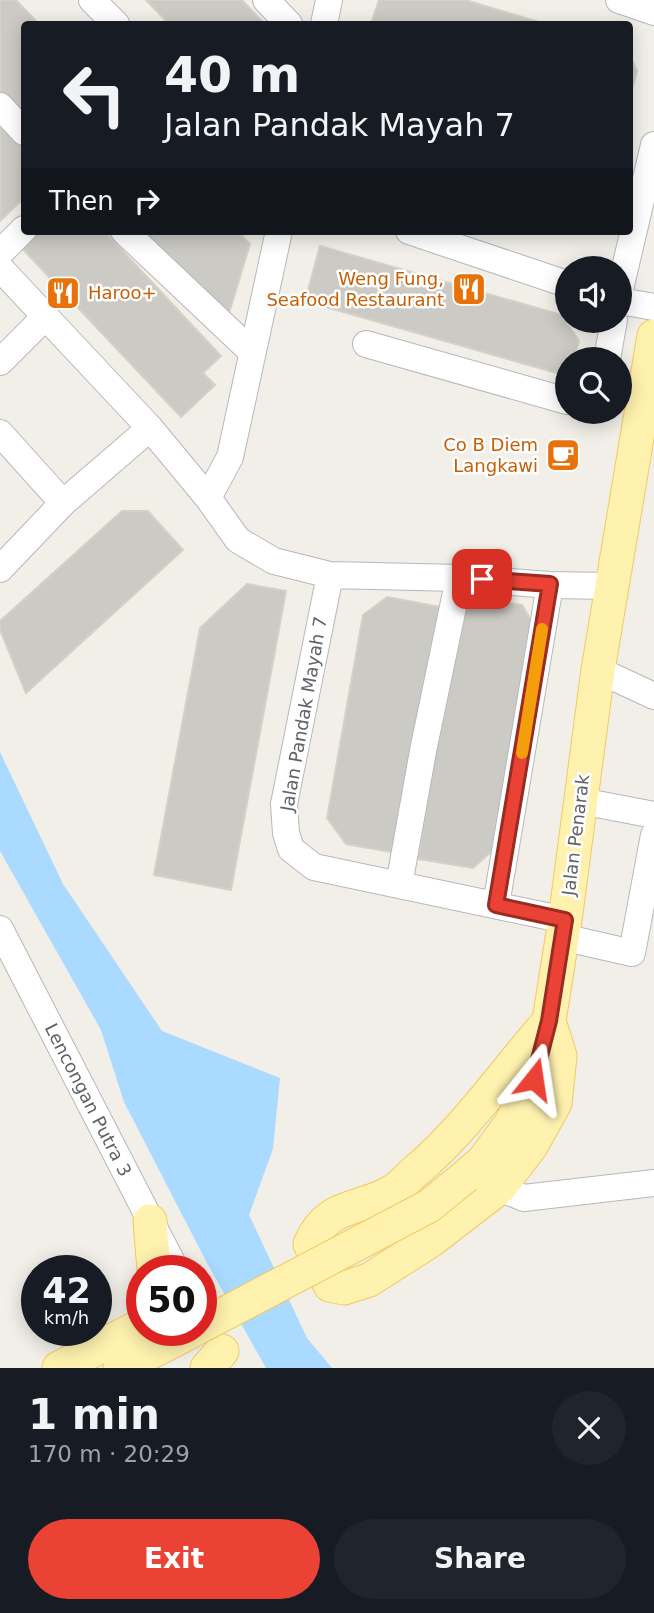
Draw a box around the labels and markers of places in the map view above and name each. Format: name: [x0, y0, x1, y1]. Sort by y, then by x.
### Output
place label: Weng Fung, Seafood Restaurant: [266, 268, 444, 310]
restaurant icon: Weng Fung, Seafood Restaurant: [450, 270, 488, 308]
restaurant icon: Haroo+: [44, 274, 82, 312]
place label: Haroo+: [88, 282, 157, 303]
place label: Co B Diem Langkawi: [443, 434, 538, 476]
cafe icon: Co B Diem Langkawi: [544, 436, 582, 474]
pin: [452, 549, 512, 609]

